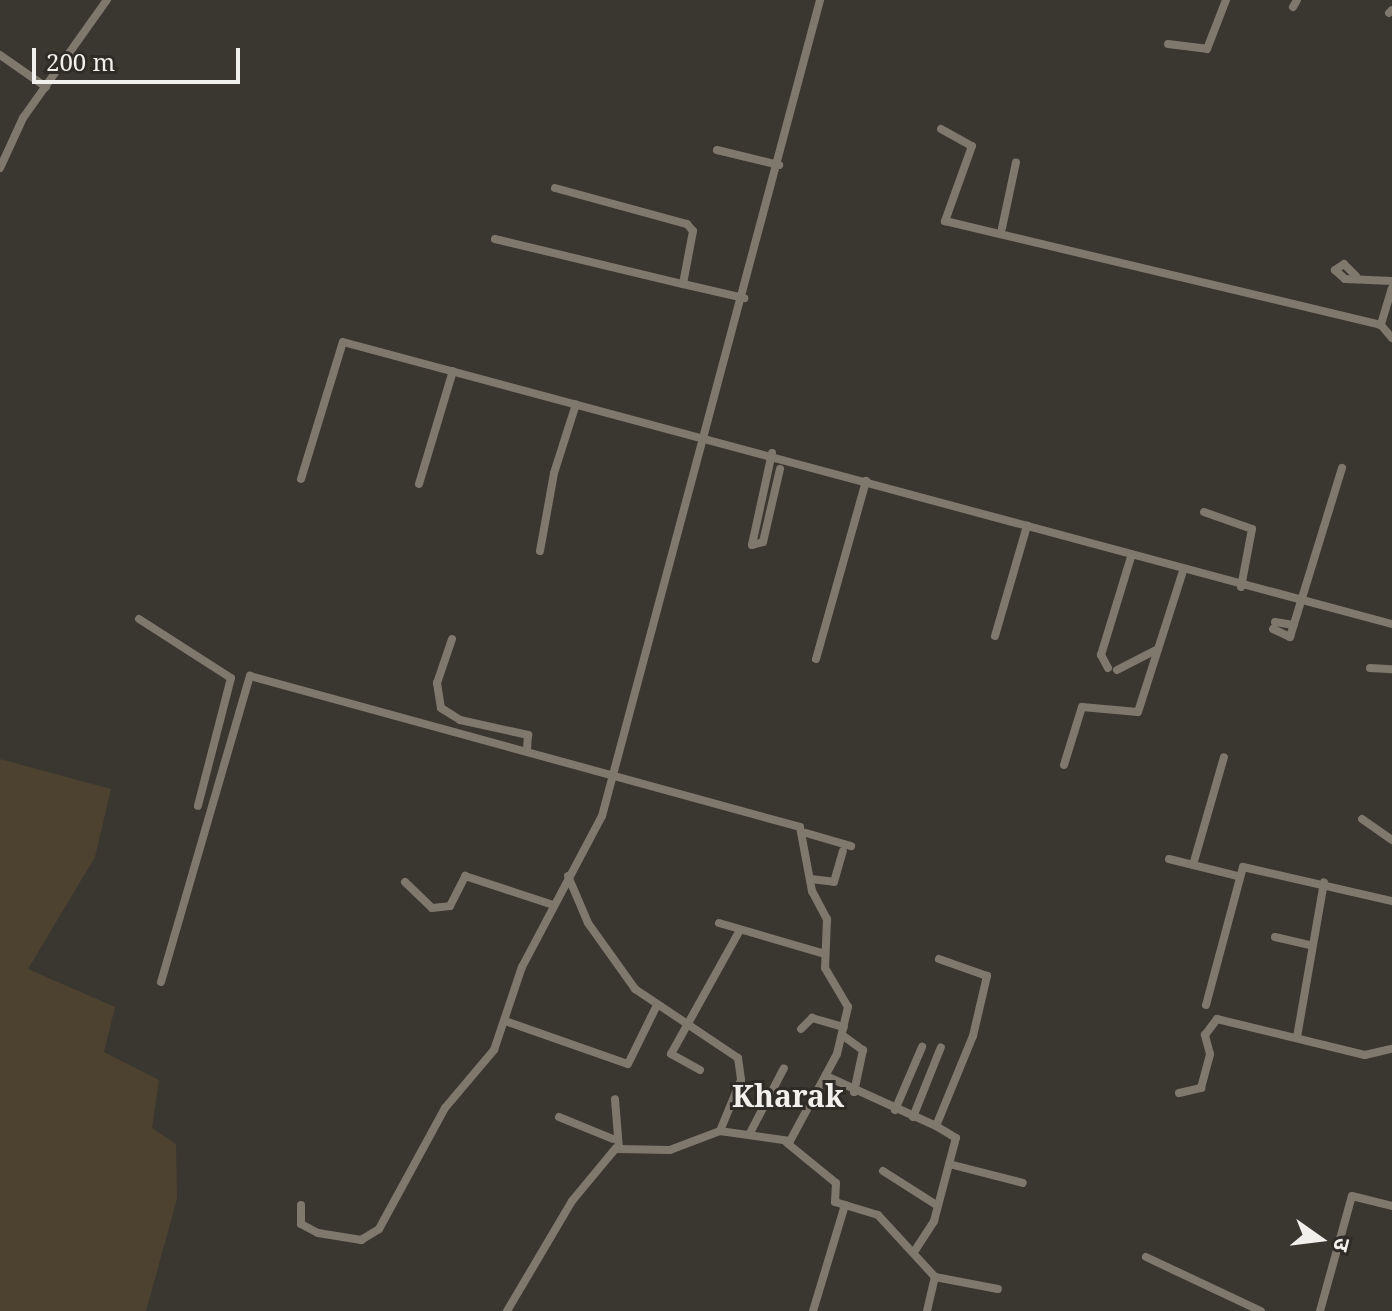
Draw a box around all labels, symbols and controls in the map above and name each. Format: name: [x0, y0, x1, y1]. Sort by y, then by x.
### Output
scale bar: [36, 32, 244, 82]
text: 200 m: [46, 45, 115, 78]
district label: Kharak: [732, 1078, 844, 1114]
north arrow: [1280, 1199, 1360, 1279]
text: उ: [1327, 1235, 1359, 1255]

